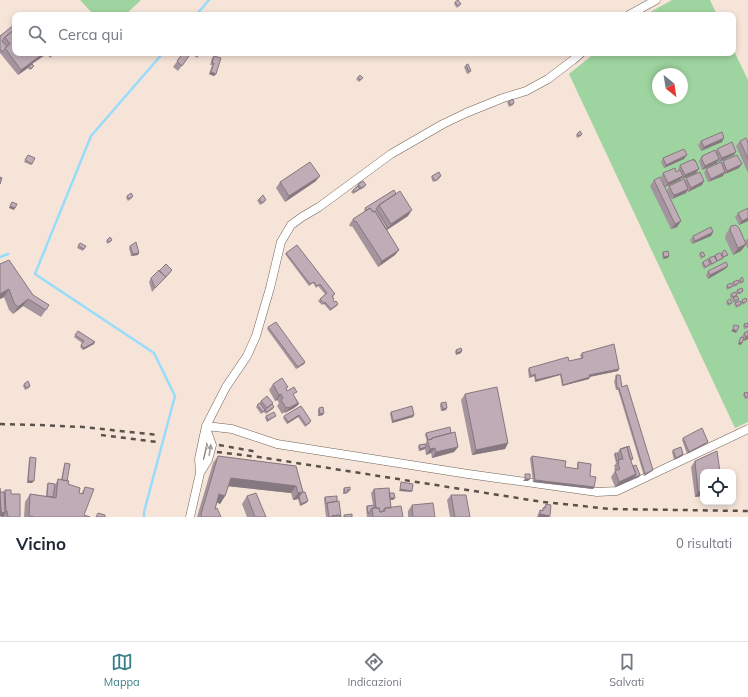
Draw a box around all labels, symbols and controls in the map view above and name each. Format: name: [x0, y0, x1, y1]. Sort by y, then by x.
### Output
search box: [12, 12, 736, 56]
icon: search: [26, 23, 48, 45]
text: Cerca qui: [58, 25, 123, 44]
north arrow: [652, 68, 688, 104]
one-way arrow: [207, 444, 213, 456]
map controls: [700, 469, 736, 505]
button: locate: [700, 469, 736, 505]
text: Vicino: [16, 533, 66, 554]
text: 0 risultati: [676, 535, 732, 551]
tab: Mappa: [104, 651, 140, 689]
tab: Indicazioni: [347, 651, 402, 689]
tab: Salvati: [609, 651, 644, 689]

